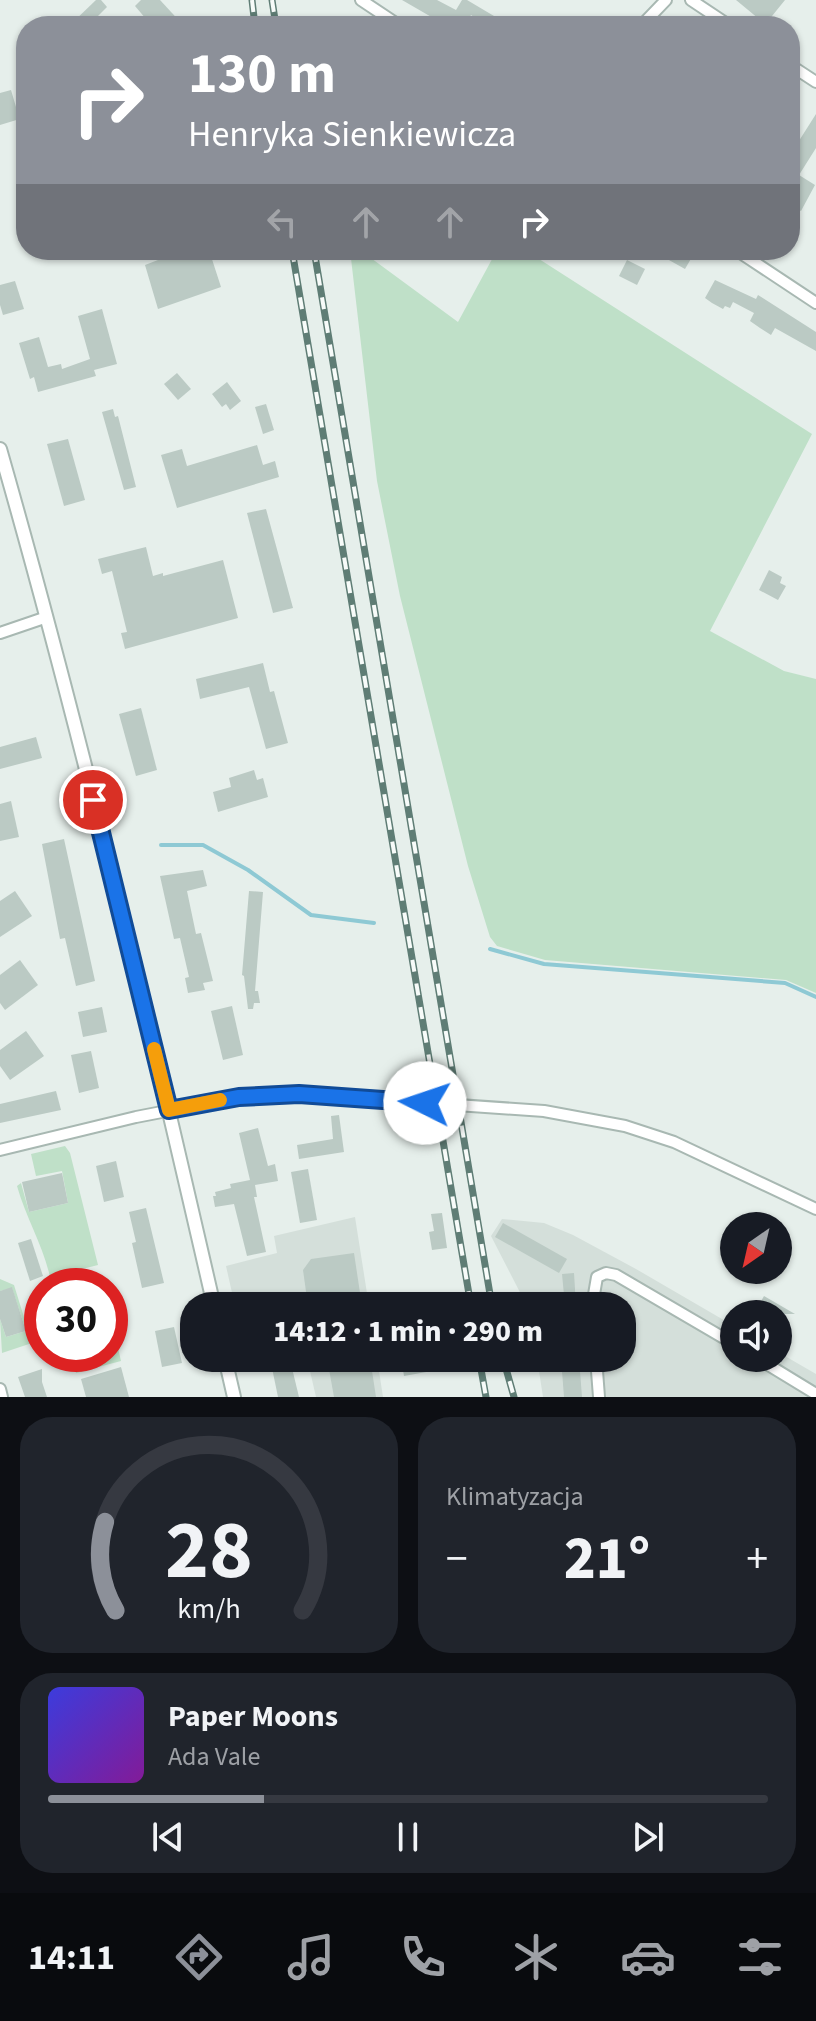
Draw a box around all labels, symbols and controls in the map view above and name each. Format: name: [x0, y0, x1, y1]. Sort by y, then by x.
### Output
text: 130 m: [188, 35, 336, 114]
icon: right: [56, 48, 160, 152]
text: Henryka Sienkiewicza: [188, 109, 516, 160]
icon: left: [260, 200, 304, 244]
icon: ahead: [344, 200, 388, 244]
icon: ahead: [428, 200, 472, 244]
icon: right: [512, 200, 556, 244]
pin: [59, 766, 127, 834]
icon: arrive: [71, 778, 115, 822]
position arrow: [383, 1061, 467, 1145]
north arrow: [720, 1212, 792, 1284]
map controls: [720, 1212, 792, 1372]
speed limit sign: 30: [24, 1268, 128, 1372]
button: sound: [720, 1300, 792, 1372]
text: 14:12 · 1 min · 290 m: [273, 1310, 543, 1353]
text: Klimatyzacja: [446, 1478, 584, 1515]
text: 28: [165, 1492, 253, 1610]
text: 21°: [564, 1517, 650, 1602]
text: −: [446, 1528, 468, 1591]
text: +: [746, 1528, 768, 1591]
text: km/h: [177, 1589, 241, 1629]
text: Paper Moons: [168, 1695, 338, 1738]
text: Ada Vale: [168, 1738, 260, 1775]
icon: previous: [146, 1815, 190, 1859]
icon: pause: [386, 1815, 430, 1859]
icon: next: [626, 1815, 670, 1859]
icon: directions: [171, 1929, 227, 1985]
icon: music: [283, 1929, 339, 1985]
icon: phone: [395, 1929, 451, 1985]
icon: climate: [508, 1929, 564, 1985]
icon: car: [620, 1929, 676, 1985]
icon: filters: [732, 1929, 788, 1985]
text: 14:11: [28, 1932, 115, 1983]

